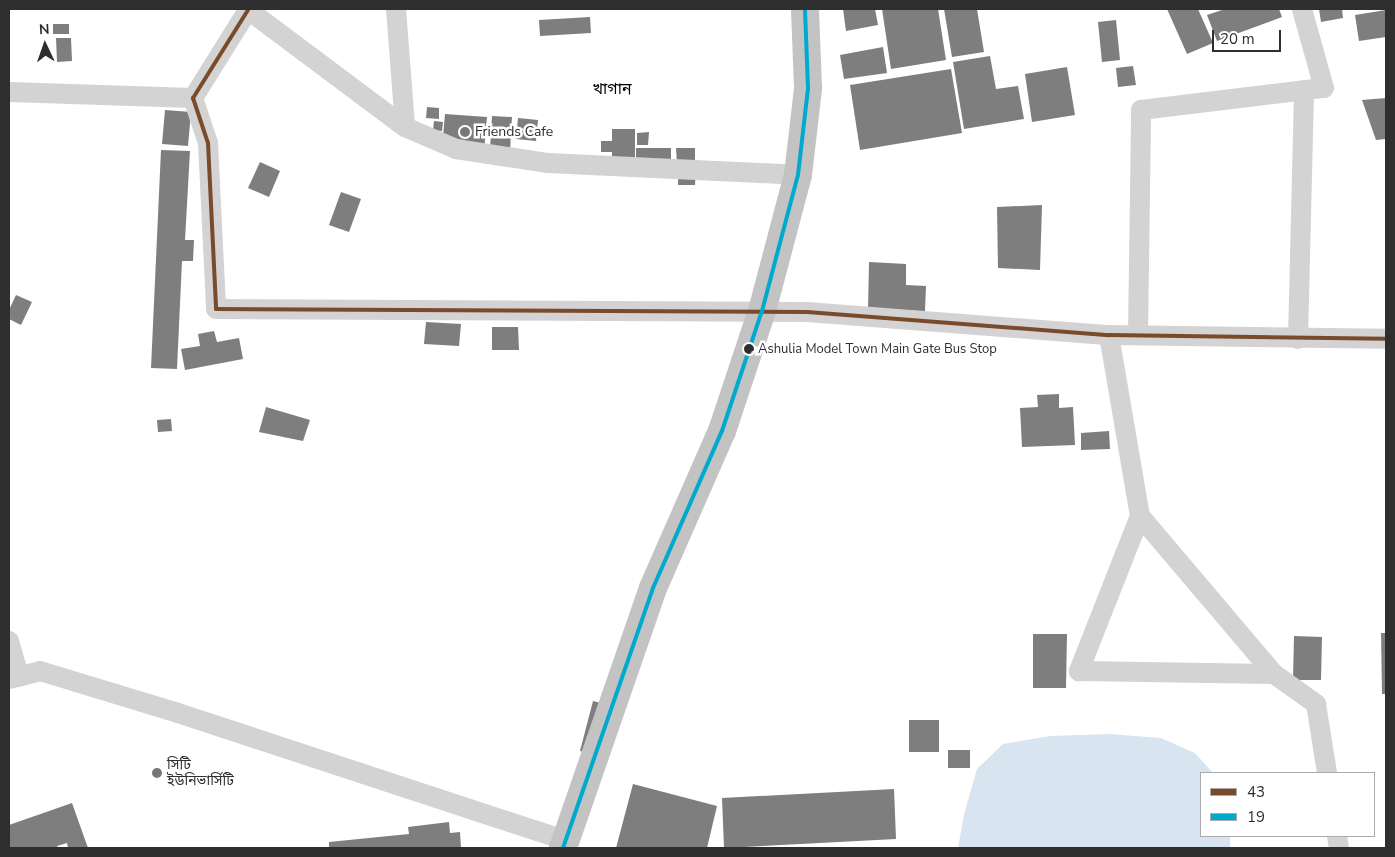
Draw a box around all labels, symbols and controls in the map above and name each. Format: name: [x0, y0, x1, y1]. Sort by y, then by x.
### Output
north arrow: [20, 20, 70, 70]
text: N: [38, 20, 50, 39]
scale bar: [1215, 20, 1284, 52]
text: 20 m: [1220, 29, 1255, 49]
district label: খাগান: [592, 79, 632, 99]
place label: Friends Cafe: [475, 124, 553, 140]
marker: Friends Cafe: [459, 126, 471, 138]
place label: Ashulia Model Town Main Gate Bus Stop: [758, 341, 997, 357]
marker: Ashulia Model Town Main Gate Bus Stop: [744, 344, 754, 354]
place label: সিটি ইউনিভার্সিটি: [167, 757, 234, 790]
marker: সিটি ইউনিভার্সিটি: [151, 767, 163, 779]
legend: [1200, 772, 1375, 837]
text: 43: [1247, 782, 1265, 802]
text: 19: [1247, 807, 1265, 827]

